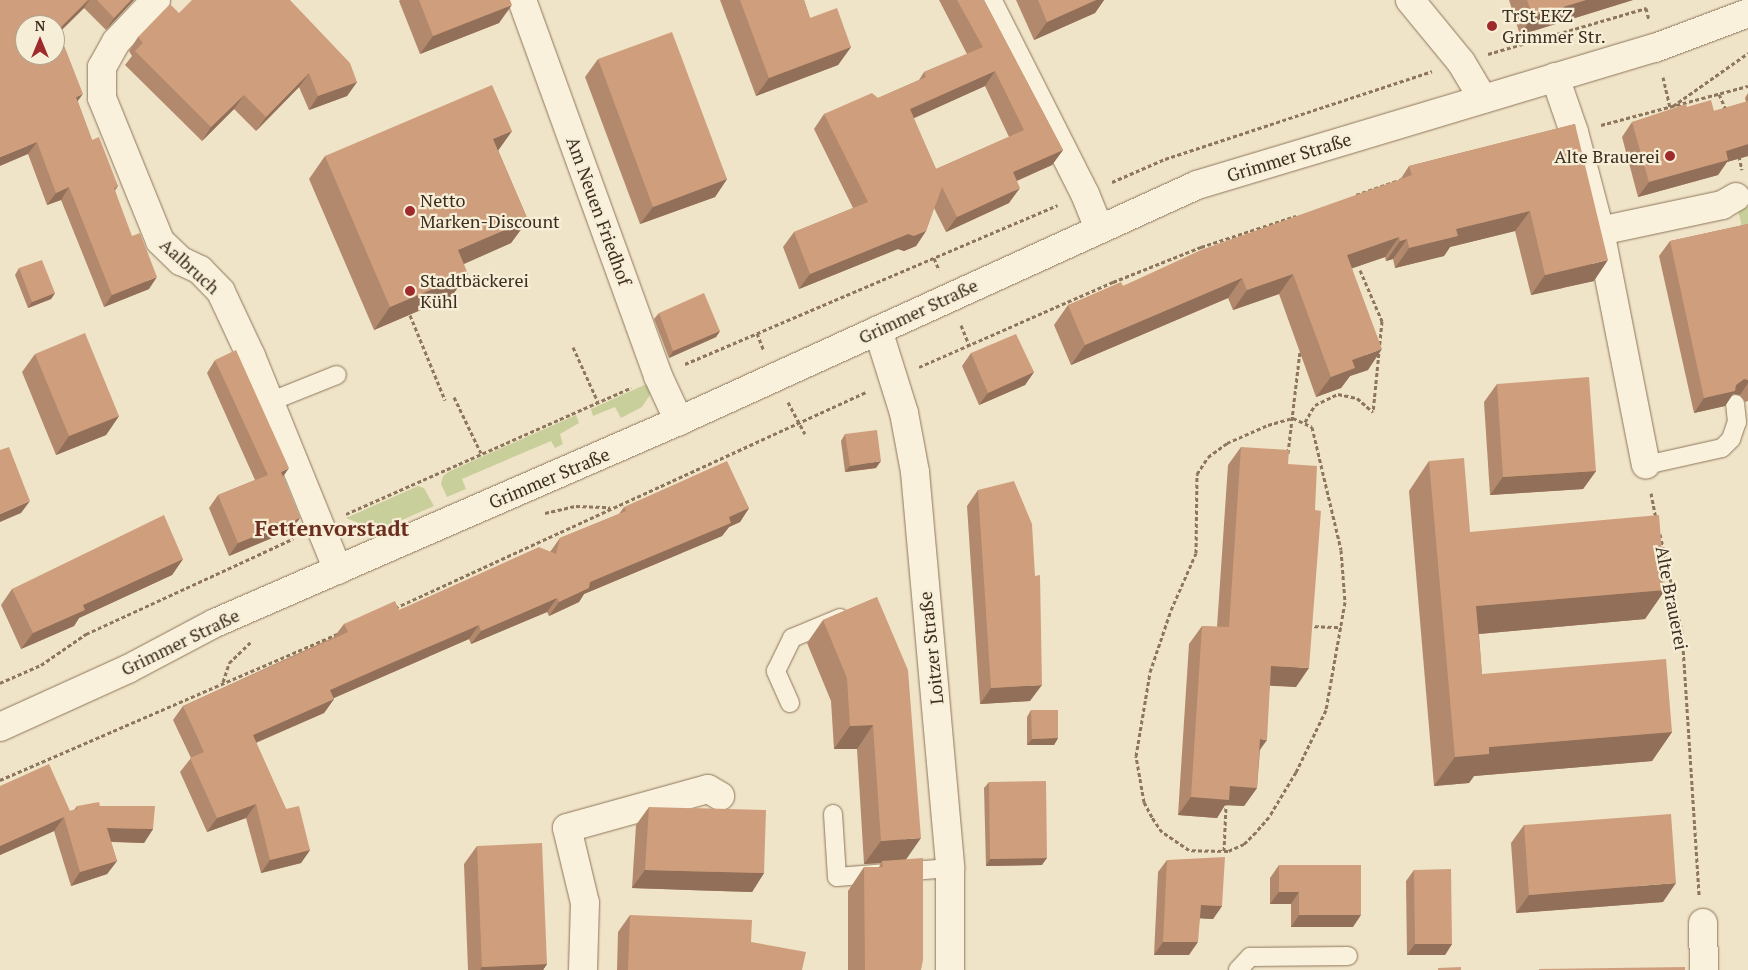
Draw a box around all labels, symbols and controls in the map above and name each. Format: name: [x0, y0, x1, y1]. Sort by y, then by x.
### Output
place label: TrSt EKZ Grimmer Str.: [1502, 5, 1606, 48]
north arrow: [15, 15, 65, 65]
text: N: [35, 16, 45, 35]
marker: TrSt EKZ Grimmer Str.: [1486, 20, 1498, 32]
street label: Grimmer Straße: [1224, 128, 1354, 186]
street label: Am Neuen Friedhof: [562, 134, 636, 288]
place label: Alte Brauerei: [1554, 145, 1660, 167]
marker: Alte Brauerei: [1664, 150, 1676, 162]
place label: Netto Marken-Discount: [420, 190, 560, 232]
marker: Netto Marken-Discount: [404, 205, 416, 217]
street label: Aalbruch: [156, 234, 224, 298]
place label: Stadtbäckerei Kühl: [420, 270, 529, 312]
street label: Grimmer Straße: [855, 274, 981, 348]
marker: Stadtbäckerei Kühl: [404, 285, 416, 297]
street label: Grimmer Straße: [485, 443, 613, 513]
district label: Fettenvorstadt: [255, 515, 409, 541]
street label: Alte Brauerei: [1651, 544, 1693, 652]
street label: Loitzer Straße: [914, 590, 948, 706]
street label: Grimmer Straße: [117, 604, 243, 680]

